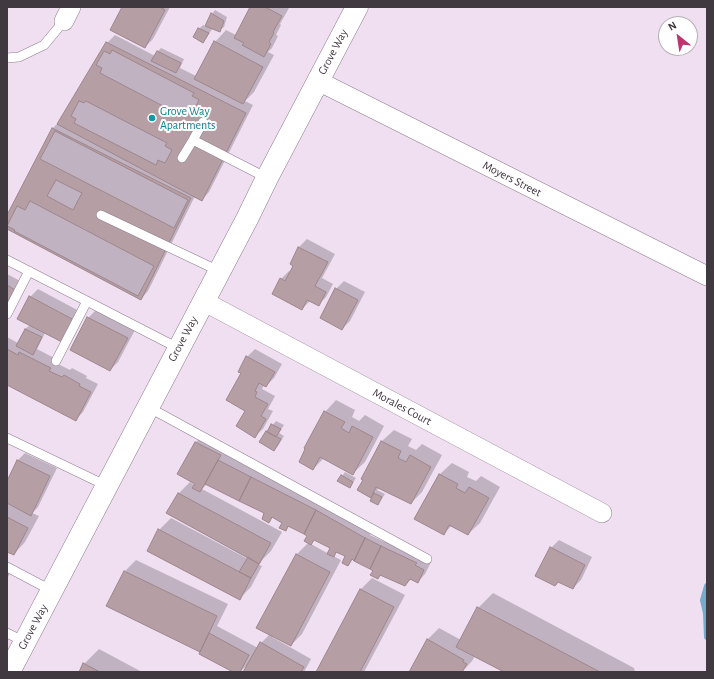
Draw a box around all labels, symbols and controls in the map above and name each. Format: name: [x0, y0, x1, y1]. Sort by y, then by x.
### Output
north arrow: [658, 16, 698, 56]
text: N: [666, 19, 678, 33]
street label: Grove Way: [315, 27, 351, 77]
place label: Grove Way Apartments: [160, 104, 216, 132]
marker: Grove Way Apartments: [147, 113, 157, 123]
street label: Moyers Street: [480, 158, 544, 200]
street label: Grove Way: [165, 314, 201, 364]
street label: Morales Court: [370, 385, 434, 429]
street label: Grove Way: [15, 602, 51, 652]

